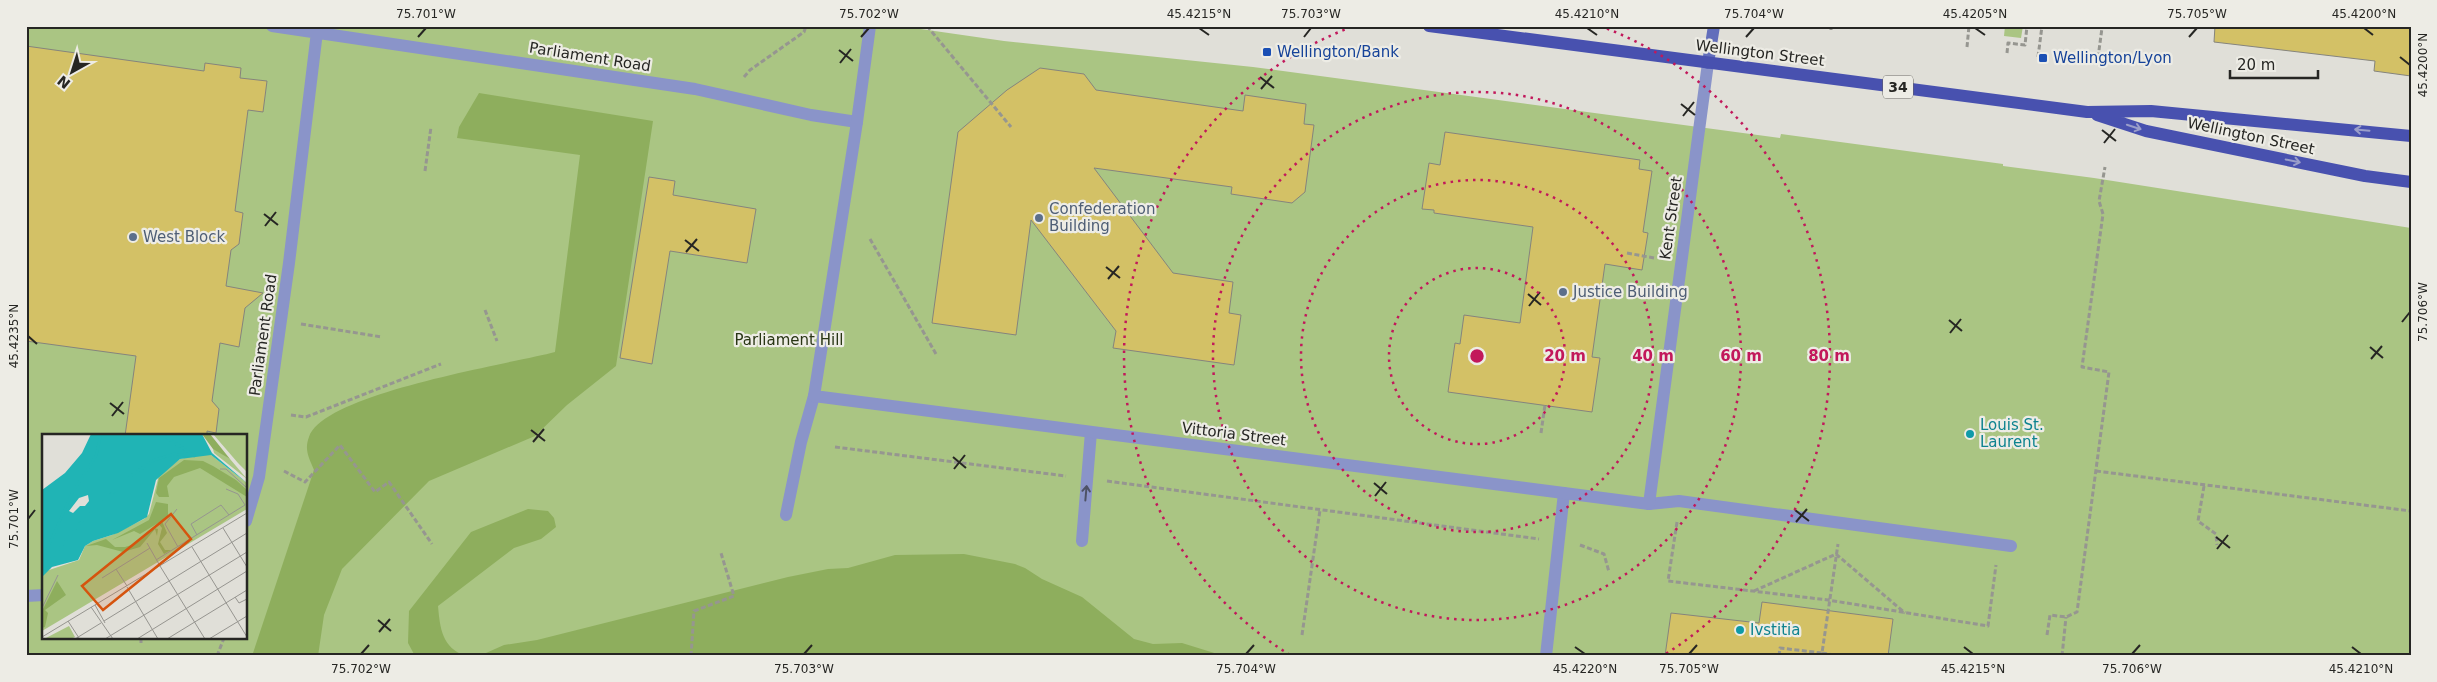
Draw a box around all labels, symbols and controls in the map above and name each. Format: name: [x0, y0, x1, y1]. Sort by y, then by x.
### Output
text: 75.701°W: [396, 7, 456, 21]
text: 75.702°W: [839, 7, 899, 21]
text: 45.4215°N: [1167, 7, 1231, 21]
text: 75.703°W: [1281, 7, 1341, 21]
text: 45.4210°N: [1555, 7, 1619, 21]
text: 75.704°W: [1724, 7, 1784, 21]
text: 45.4205°N: [1943, 7, 2007, 21]
text: 75.705°W: [2167, 7, 2227, 21]
text: 45.4200°N: [2332, 7, 2396, 21]
text: 45.4200°N: [2416, 33, 2430, 97]
street label: Wellington Street: [1695, 36, 1826, 70]
street label: Parliament Road: [528, 38, 652, 76]
place label: Wellington/Bank: [1277, 43, 1399, 61]
marker: Wellington/Bank: [1261, 46, 1273, 58]
north arrow: [48, 48, 98, 98]
scale bar: [2230, 48, 2317, 80]
place label: Wellington/Lyon: [2053, 49, 2172, 67]
marker: Wellington/Lyon: [2037, 52, 2049, 64]
text: 20 m: [2237, 56, 2275, 74]
text: N: [54, 72, 73, 92]
road number: 34: [1883, 75, 1913, 98]
street label: Wellington Street: [2186, 114, 2316, 158]
one-way arrow: [2126, 122, 2142, 132]
one-way arrow: [2355, 125, 2371, 135]
one-way arrow: [2284, 157, 2300, 166]
street label: Kent Street: [1656, 175, 1686, 261]
place label: Confederation Building: [1049, 200, 1156, 235]
marker: Confederation Building: [1033, 212, 1045, 224]
place label: West Block: [143, 228, 226, 246]
marker: West Block: [127, 231, 139, 243]
street label: Parliament Road: [246, 273, 280, 397]
text: 75.706°W: [2416, 282, 2430, 342]
place label: Justice Building: [1572, 283, 1688, 301]
marker: Justice Building: [1557, 286, 1569, 298]
text: 45.4235°N: [7, 304, 21, 368]
park label: Parliament Hill: [734, 331, 844, 349]
centre of rings: [1468, 347, 1486, 365]
text: 20 m: [1544, 347, 1586, 365]
text: 40 m: [1632, 347, 1674, 365]
text: 60 m: [1720, 347, 1762, 365]
text: 80 m: [1808, 347, 1850, 365]
place label: Louis St. Laurent: [1980, 416, 2044, 451]
street label: Vittoria Street: [1181, 419, 1287, 449]
marker: Louis St. Laurent: [1964, 428, 1976, 440]
inset map: [42, 434, 248, 640]
one-way arrow: [1081, 485, 1091, 501]
text: 75.701°W: [7, 489, 21, 549]
place label: Ivstitia: [1750, 621, 1800, 639]
marker: Ivstitia: [1734, 624, 1746, 636]
text: 75.702°W: [331, 662, 391, 676]
text: 75.703°W: [774, 662, 834, 676]
text: 75.704°W: [1216, 662, 1276, 676]
text: 45.4220°N: [1553, 662, 1617, 676]
text: 75.705°W: [1659, 662, 1719, 676]
text: 45.4215°N: [1941, 662, 2005, 676]
text: 75.706°W: [2102, 662, 2162, 676]
text: 45.4210°N: [2329, 662, 2393, 676]

